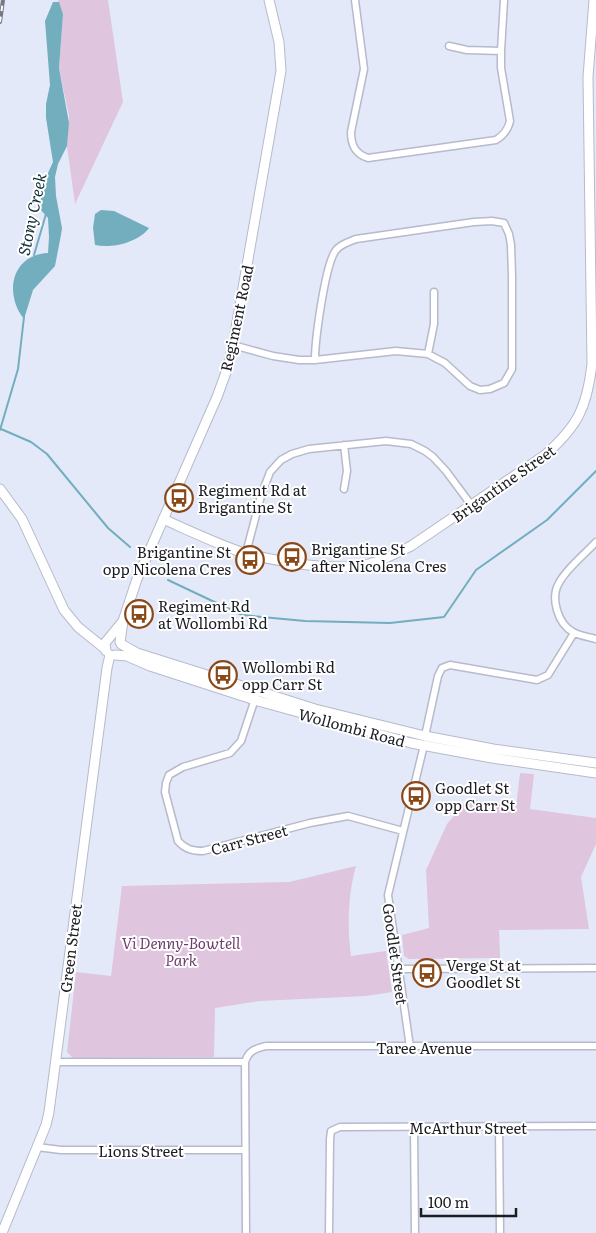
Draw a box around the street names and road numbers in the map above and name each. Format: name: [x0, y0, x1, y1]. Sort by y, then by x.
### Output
street label: Regiment Road: [213, 262, 259, 374]
street label: Brigantine Street: [446, 439, 560, 527]
street label: Wollombi Road: [296, 702, 408, 752]
street label: Carr Street: [208, 818, 290, 860]
street label: Green Street: [53, 902, 87, 994]
street label: Goodlet Street: [377, 902, 415, 1006]
street label: Taree Avenue: [376, 1036, 472, 1059]
street label: McArthur Street: [409, 1116, 527, 1139]
street label: Lions Street: [98, 1139, 184, 1162]

